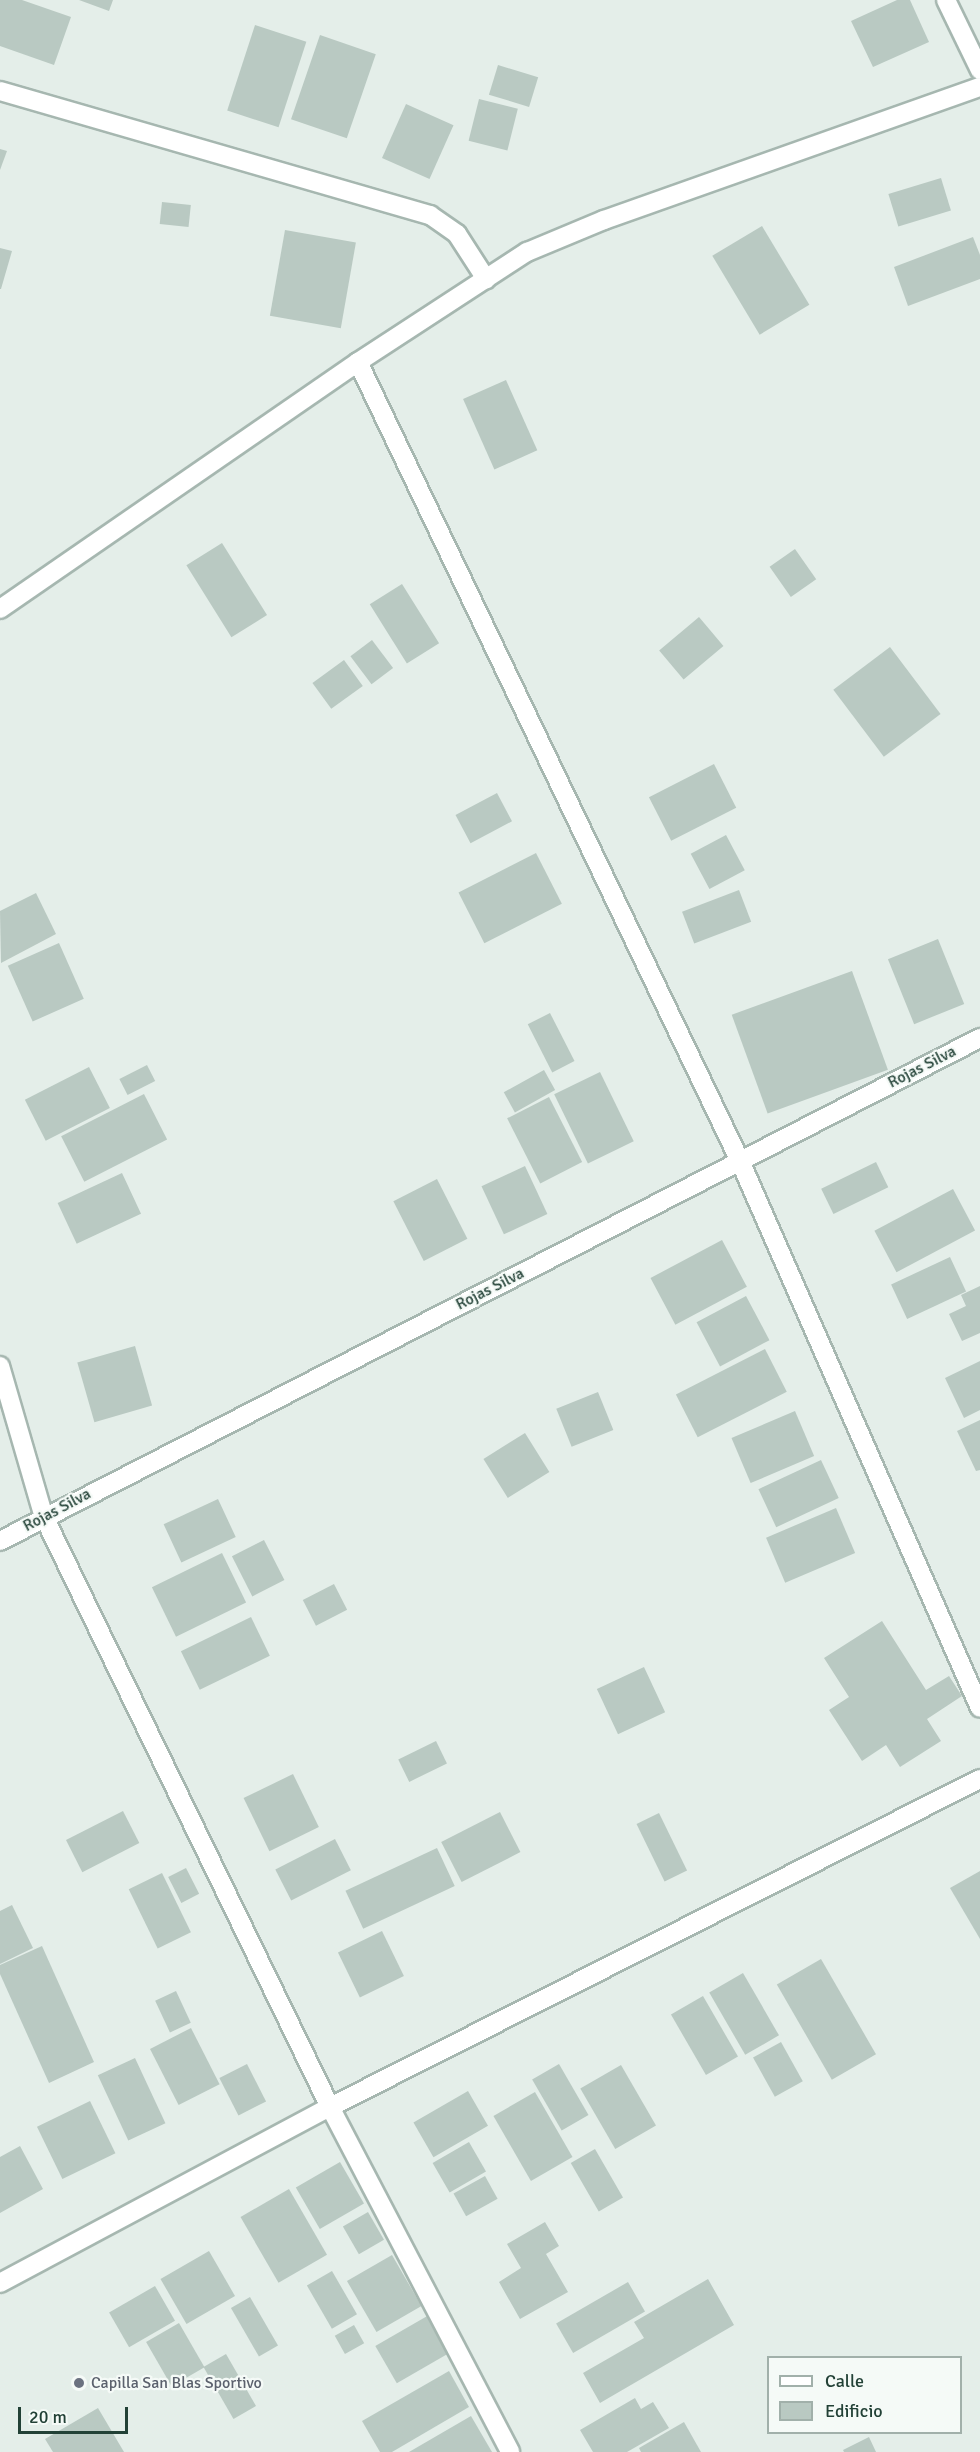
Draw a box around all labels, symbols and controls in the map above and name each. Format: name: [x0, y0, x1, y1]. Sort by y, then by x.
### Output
street label: Rojas Silva: [885, 1042, 959, 1092]
street label: Rojas Silva: [453, 1264, 527, 1314]
street label: Rojas Silva: [20, 1484, 94, 1536]
legend: [767, 2356, 962, 2434]
text: Calle: [825, 2370, 864, 2392]
place label: Capilla San Blas Sportivo: [91, 2373, 262, 2393]
marker: Capilla San Blas Sportivo: [72, 2376, 86, 2390]
scale bar: [21, 2395, 130, 2433]
text: Edificio: [825, 2400, 883, 2422]
text: 20 m: [29, 2406, 67, 2428]

